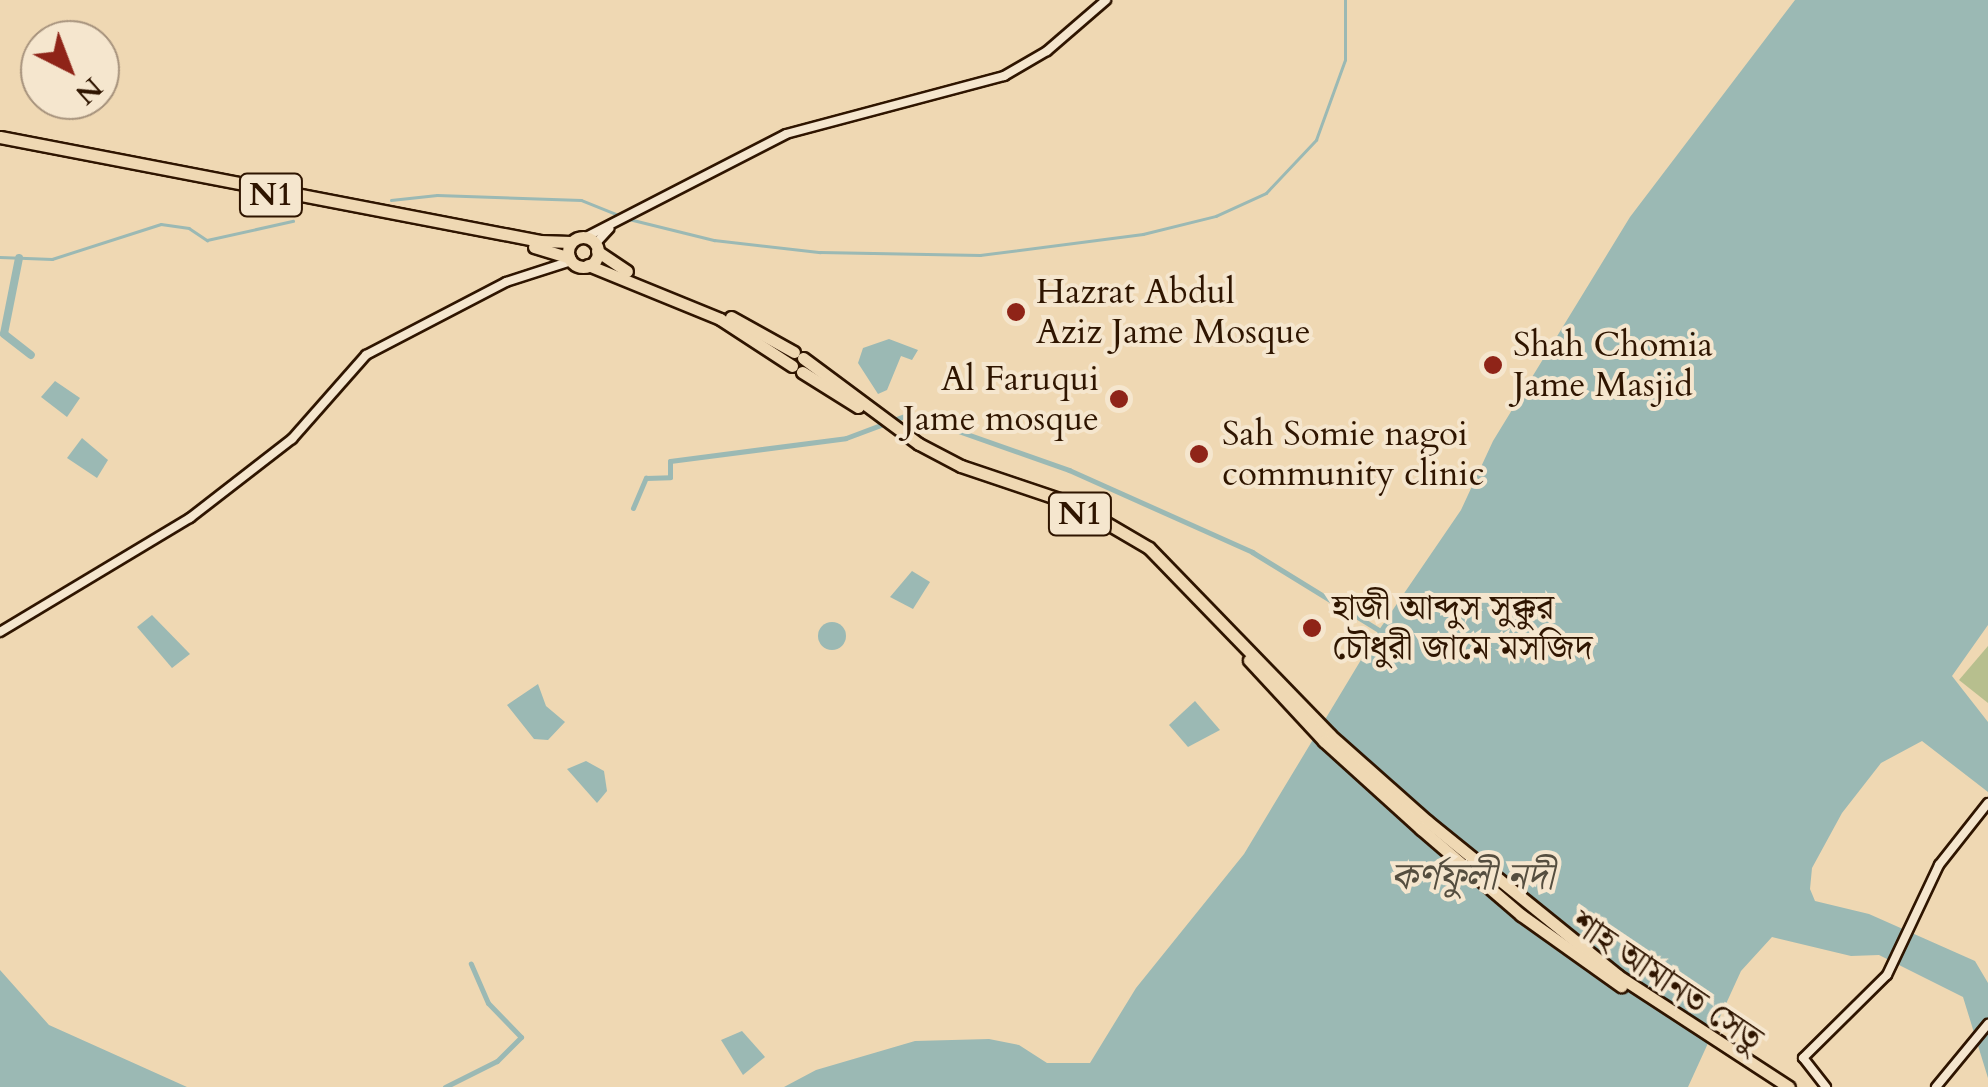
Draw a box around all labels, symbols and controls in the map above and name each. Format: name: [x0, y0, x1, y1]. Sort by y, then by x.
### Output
north arrow: [20, 20, 120, 120]
text: N: [67, 69, 110, 113]
road number: N1: [238, 168, 304, 222]
place label: Hazrat Abdul Aziz Jame Mosque: [1036, 271, 1311, 353]
marker: Hazrat Abdul Aziz Jame Mosque: [1005, 301, 1027, 323]
place label: Shah Chomia Jame Masjid: [1513, 324, 1713, 406]
marker: Shah Chomia Jame Masjid: [1482, 354, 1504, 376]
place label: Al Faruqui Jame mosque: [903, 358, 1099, 440]
marker: Al Faruqui Jame mosque: [1108, 388, 1130, 410]
place label: Sah Somie nagoi community clinic: [1222, 413, 1484, 495]
marker: Sah Somie nagoi community clinic: [1186, 441, 1212, 467]
road number: N1: [1048, 487, 1112, 541]
place label: হাজী আব্দুস সুক্কুর চৌধুরী জামে মসজিদ: [1332, 587, 1593, 669]
marker: হাজী আব্দুস সুক্কুর চৌধুরী জামে মসজিদ: [1301, 617, 1323, 639]
water label: কর্ণফুলী নদী: [1390, 855, 1554, 901]
street label: শাহ আমানত সেতু: [1564, 902, 1770, 1060]

